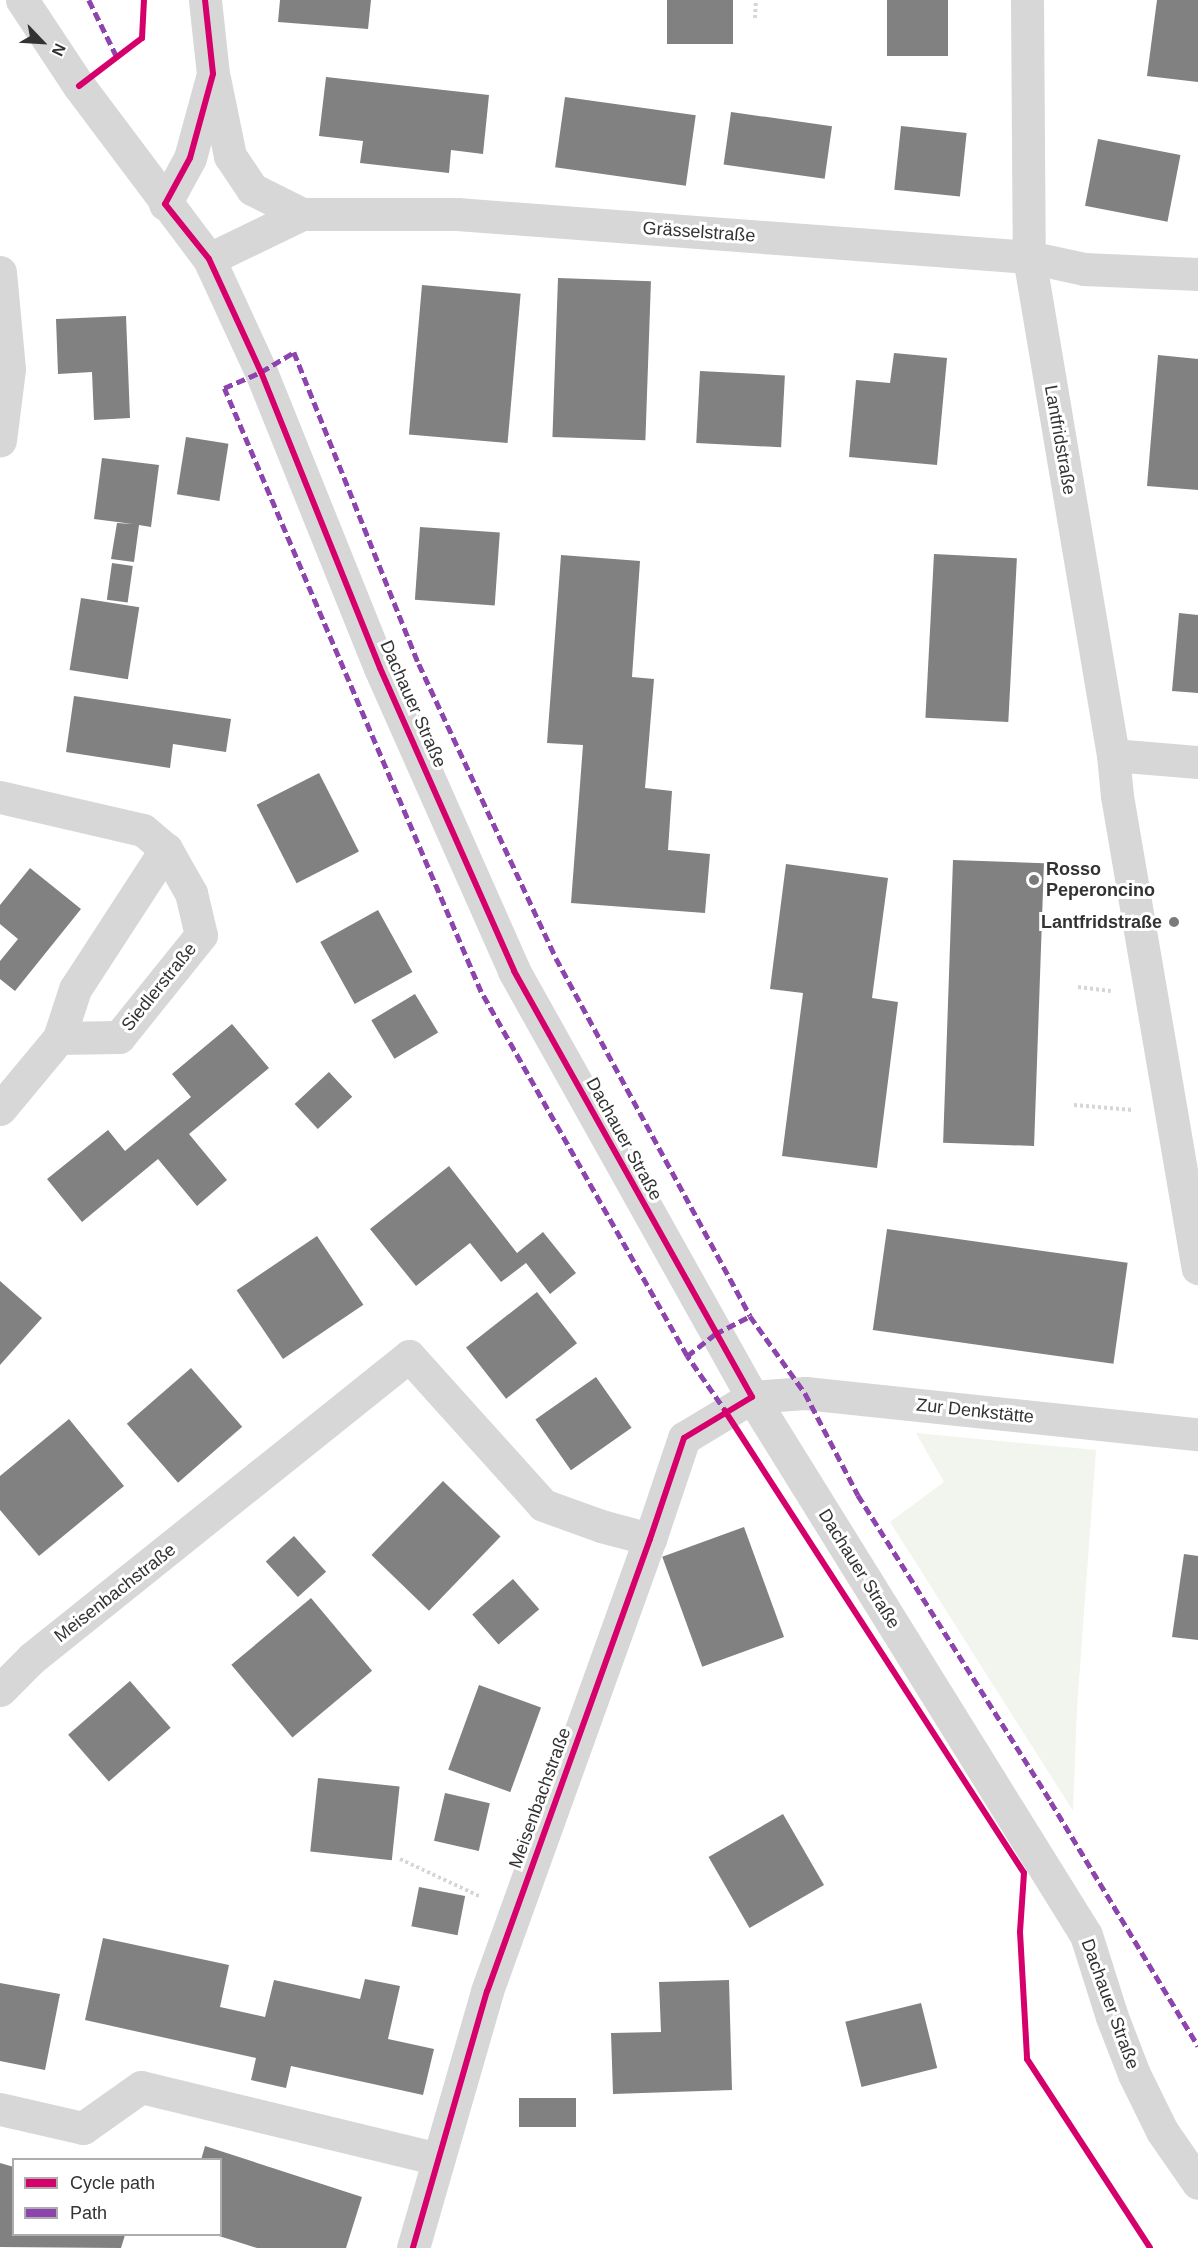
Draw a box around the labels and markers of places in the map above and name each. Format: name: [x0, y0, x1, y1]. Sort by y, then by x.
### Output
place label: Rosso Peperoncino: [1046, 859, 1155, 902]
marker: Rosso Peperoncino: [1027, 873, 1041, 887]
place label: Lantfridstraße: [1041, 911, 1162, 933]
marker: Lantfridstraße: [1167, 915, 1181, 929]

